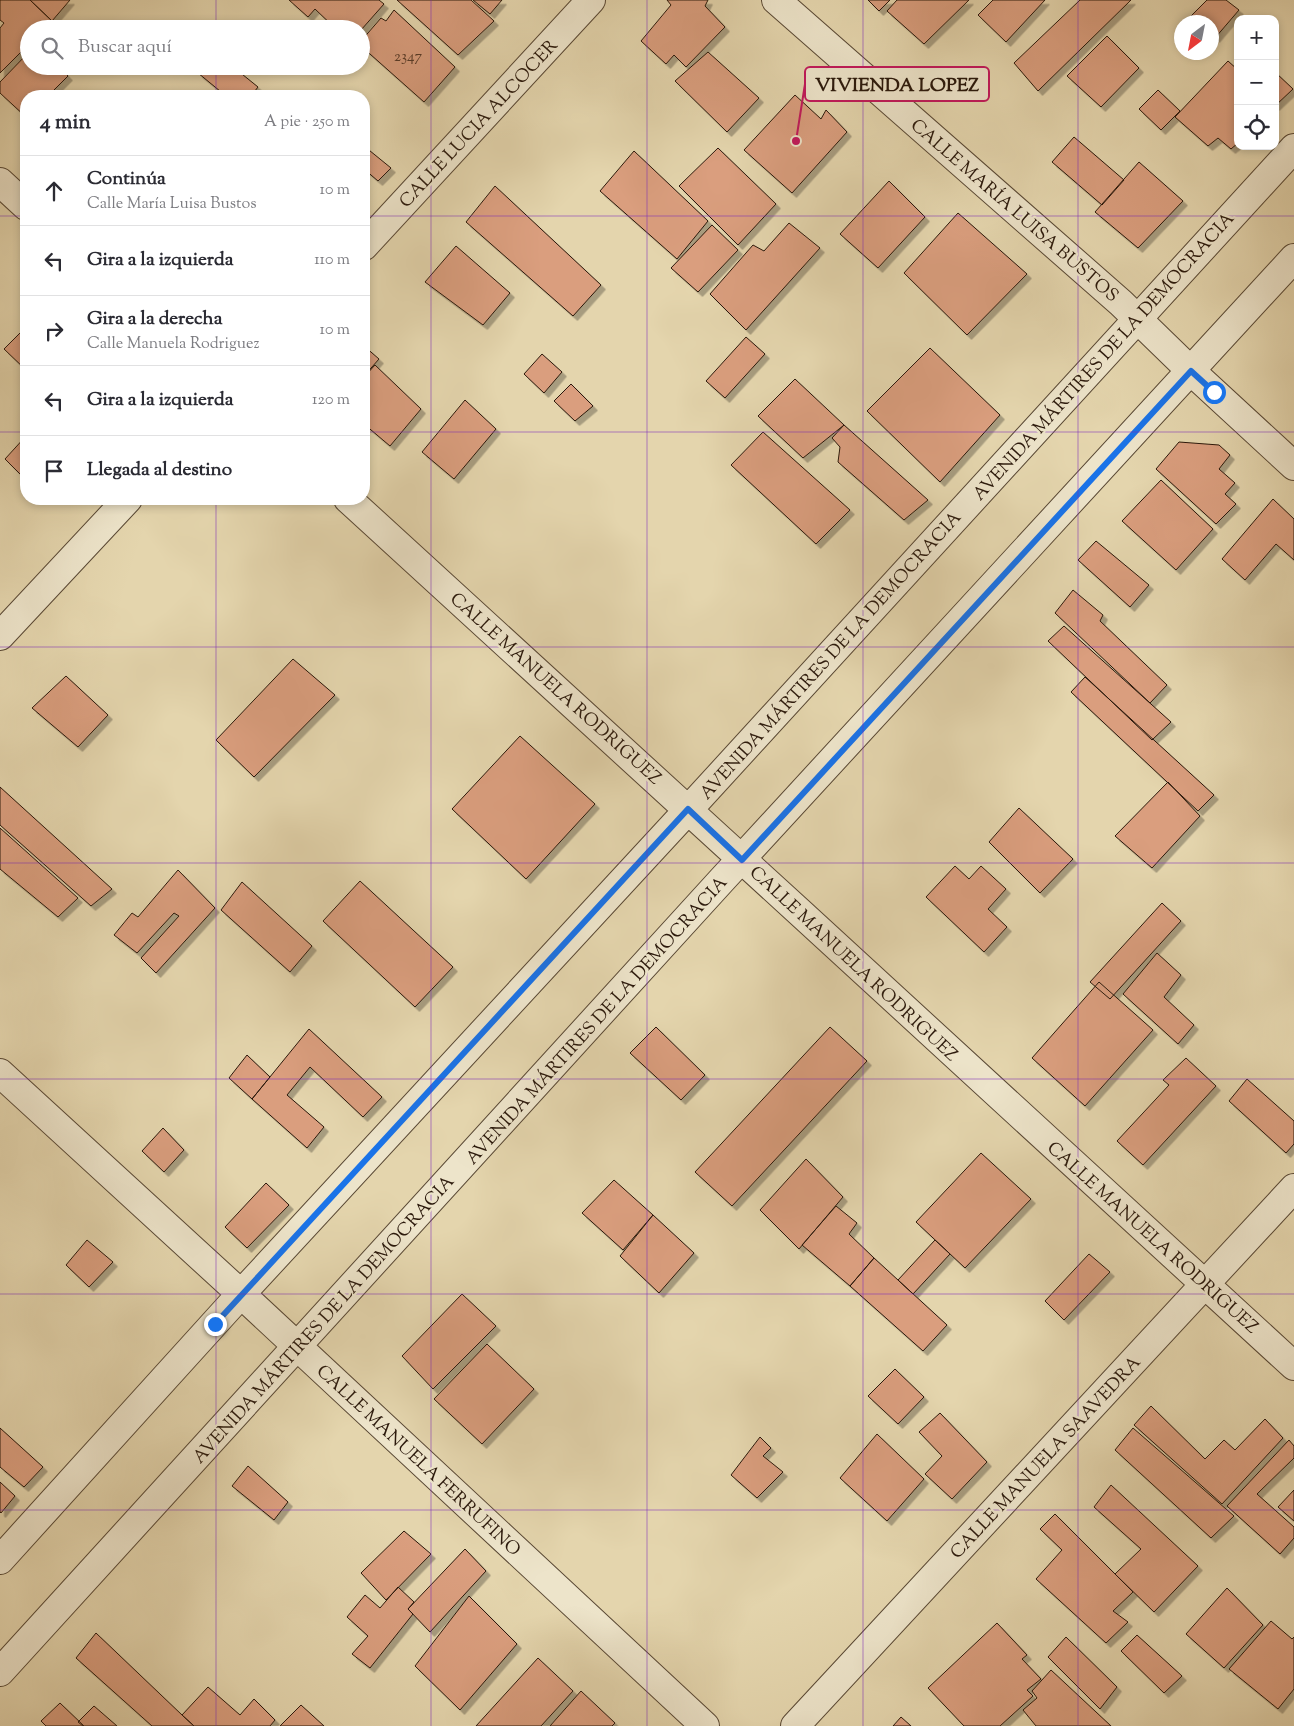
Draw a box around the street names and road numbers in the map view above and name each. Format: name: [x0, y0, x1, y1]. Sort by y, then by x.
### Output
street label: CALLE LUCIA ALCOCER: [394, 34, 565, 215]
street label: CALLE MARÍA LUISA BUSTOS: [904, 114, 1123, 309]
street label: AVENIDA MÁRTIRES DE LA DEMOCRACIA: [968, 207, 1242, 507]
street label: AVENIDA MÁRTIRES DE LA DEMOCRACIA: [695, 506, 969, 806]
street label: CALLE MANUELA RODRIGUEZ: [443, 587, 666, 792]
street label: CALLE MANUELA RODRIGUEZ: [743, 861, 963, 1068]
street label: AVENIDA MÁRTIRES DE LA DEMOCRACIA: [461, 871, 735, 1171]
street label: CALLE MANUELA RODRIGUEZ: [1040, 1136, 1263, 1341]
street label: AVENIDA MÁRTIRES DE LA DEMOCRACIA: [188, 1170, 462, 1470]
street label: CALLE MANUELA SAAVEDRA: [945, 1351, 1148, 1566]
street label: CALLE MANUELA FERRUFINO: [310, 1360, 526, 1563]

